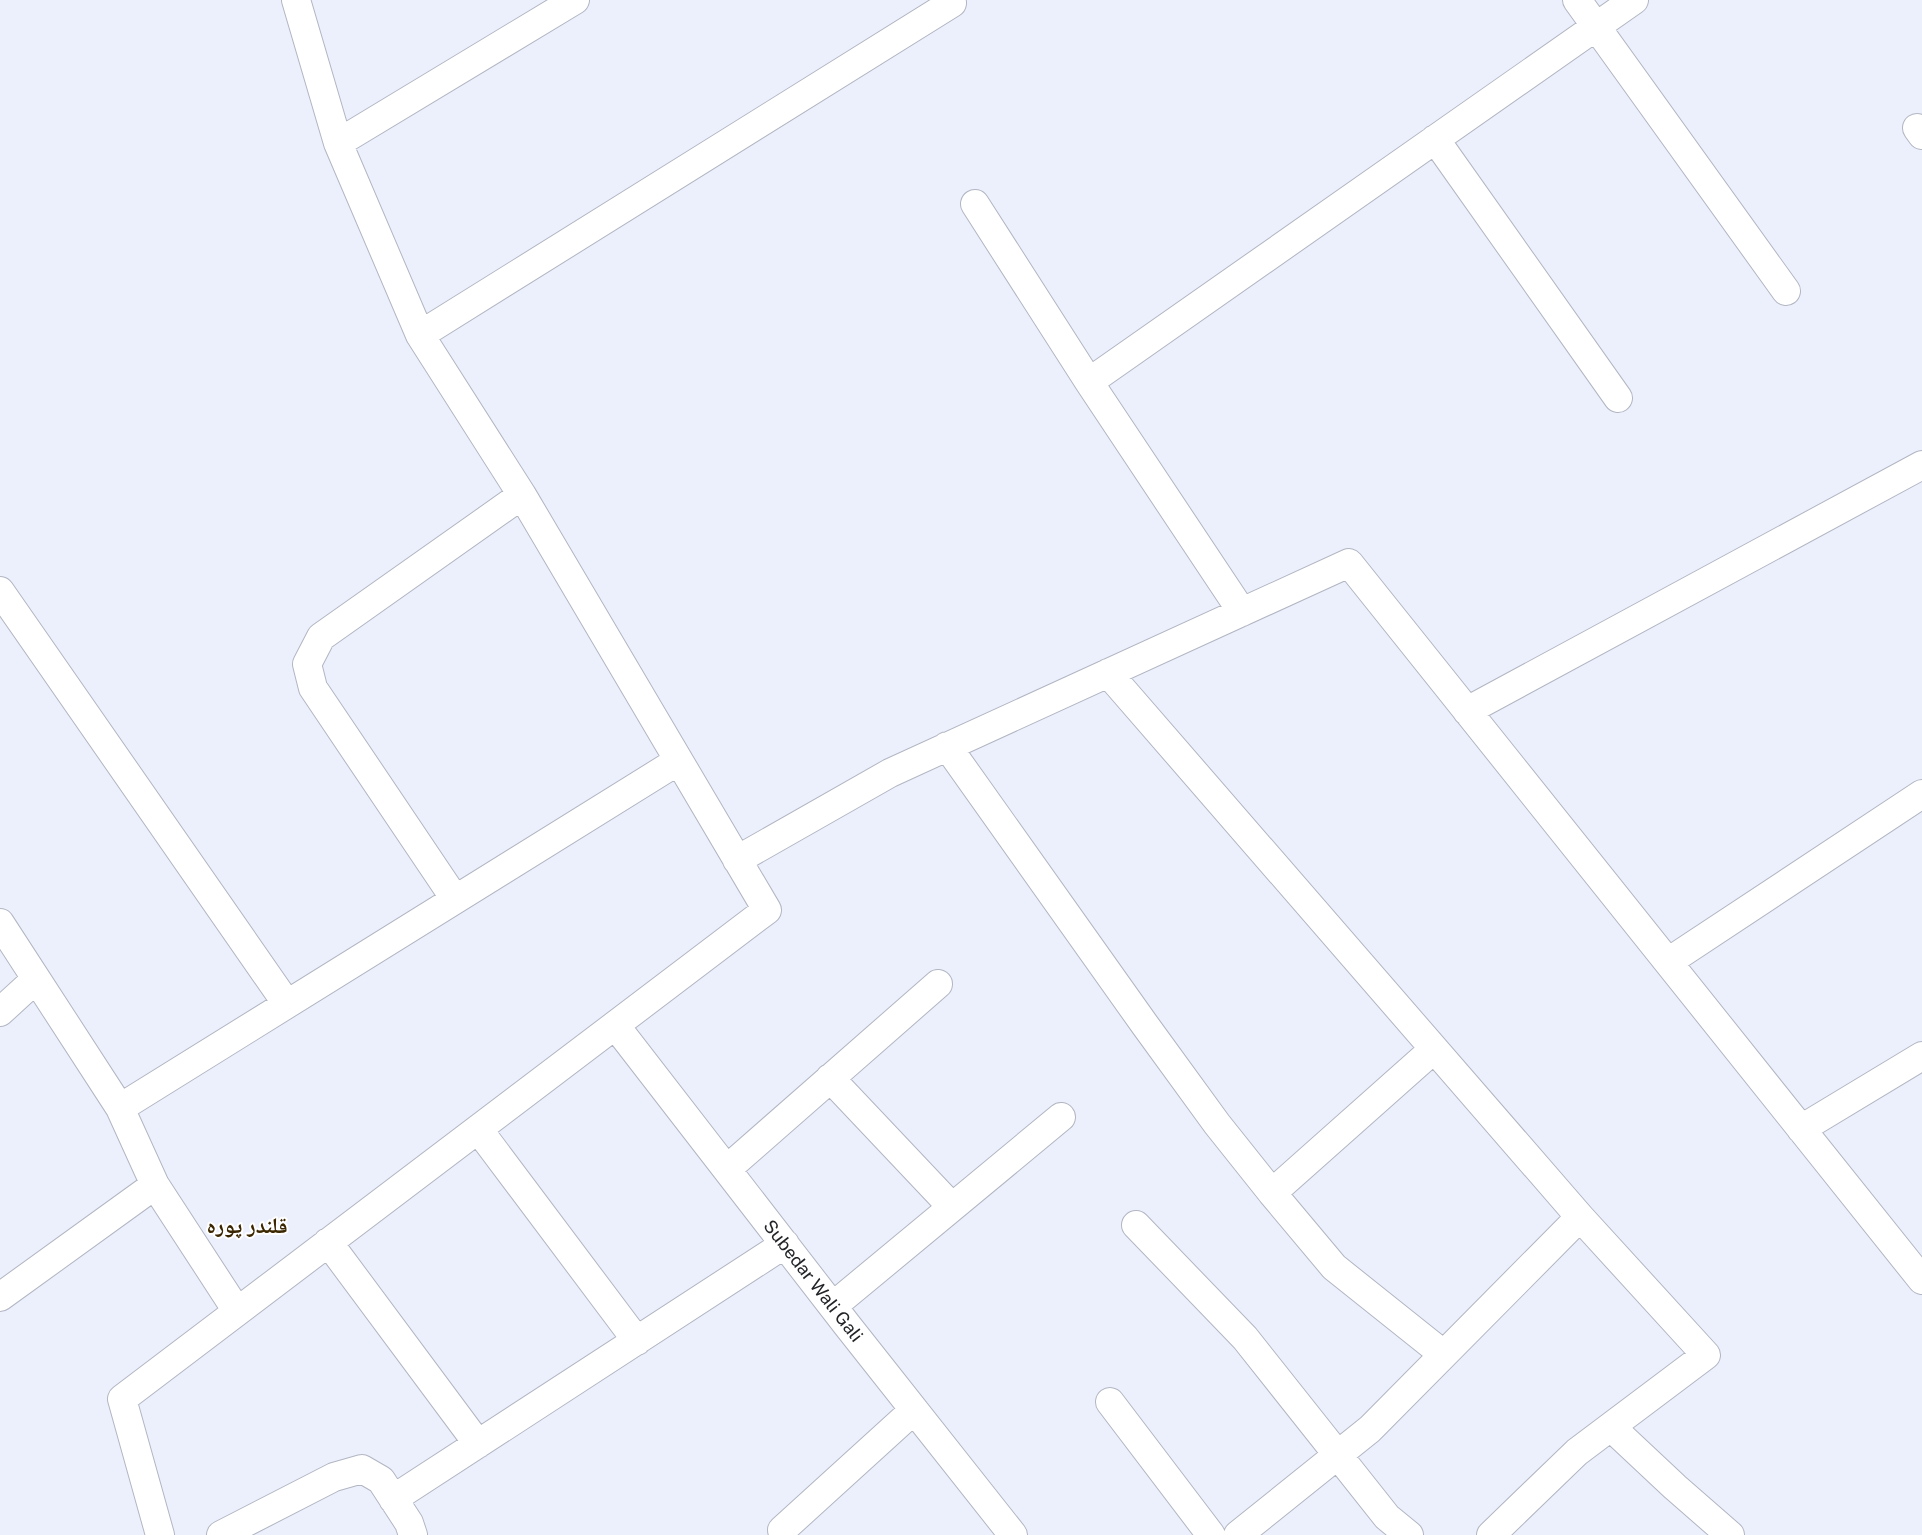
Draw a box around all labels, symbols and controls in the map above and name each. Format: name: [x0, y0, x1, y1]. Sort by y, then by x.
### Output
district label: قلندر پورہ: [206, 1212, 288, 1239]
street label: Subedar Wali Gali: [759, 1216, 867, 1346]

